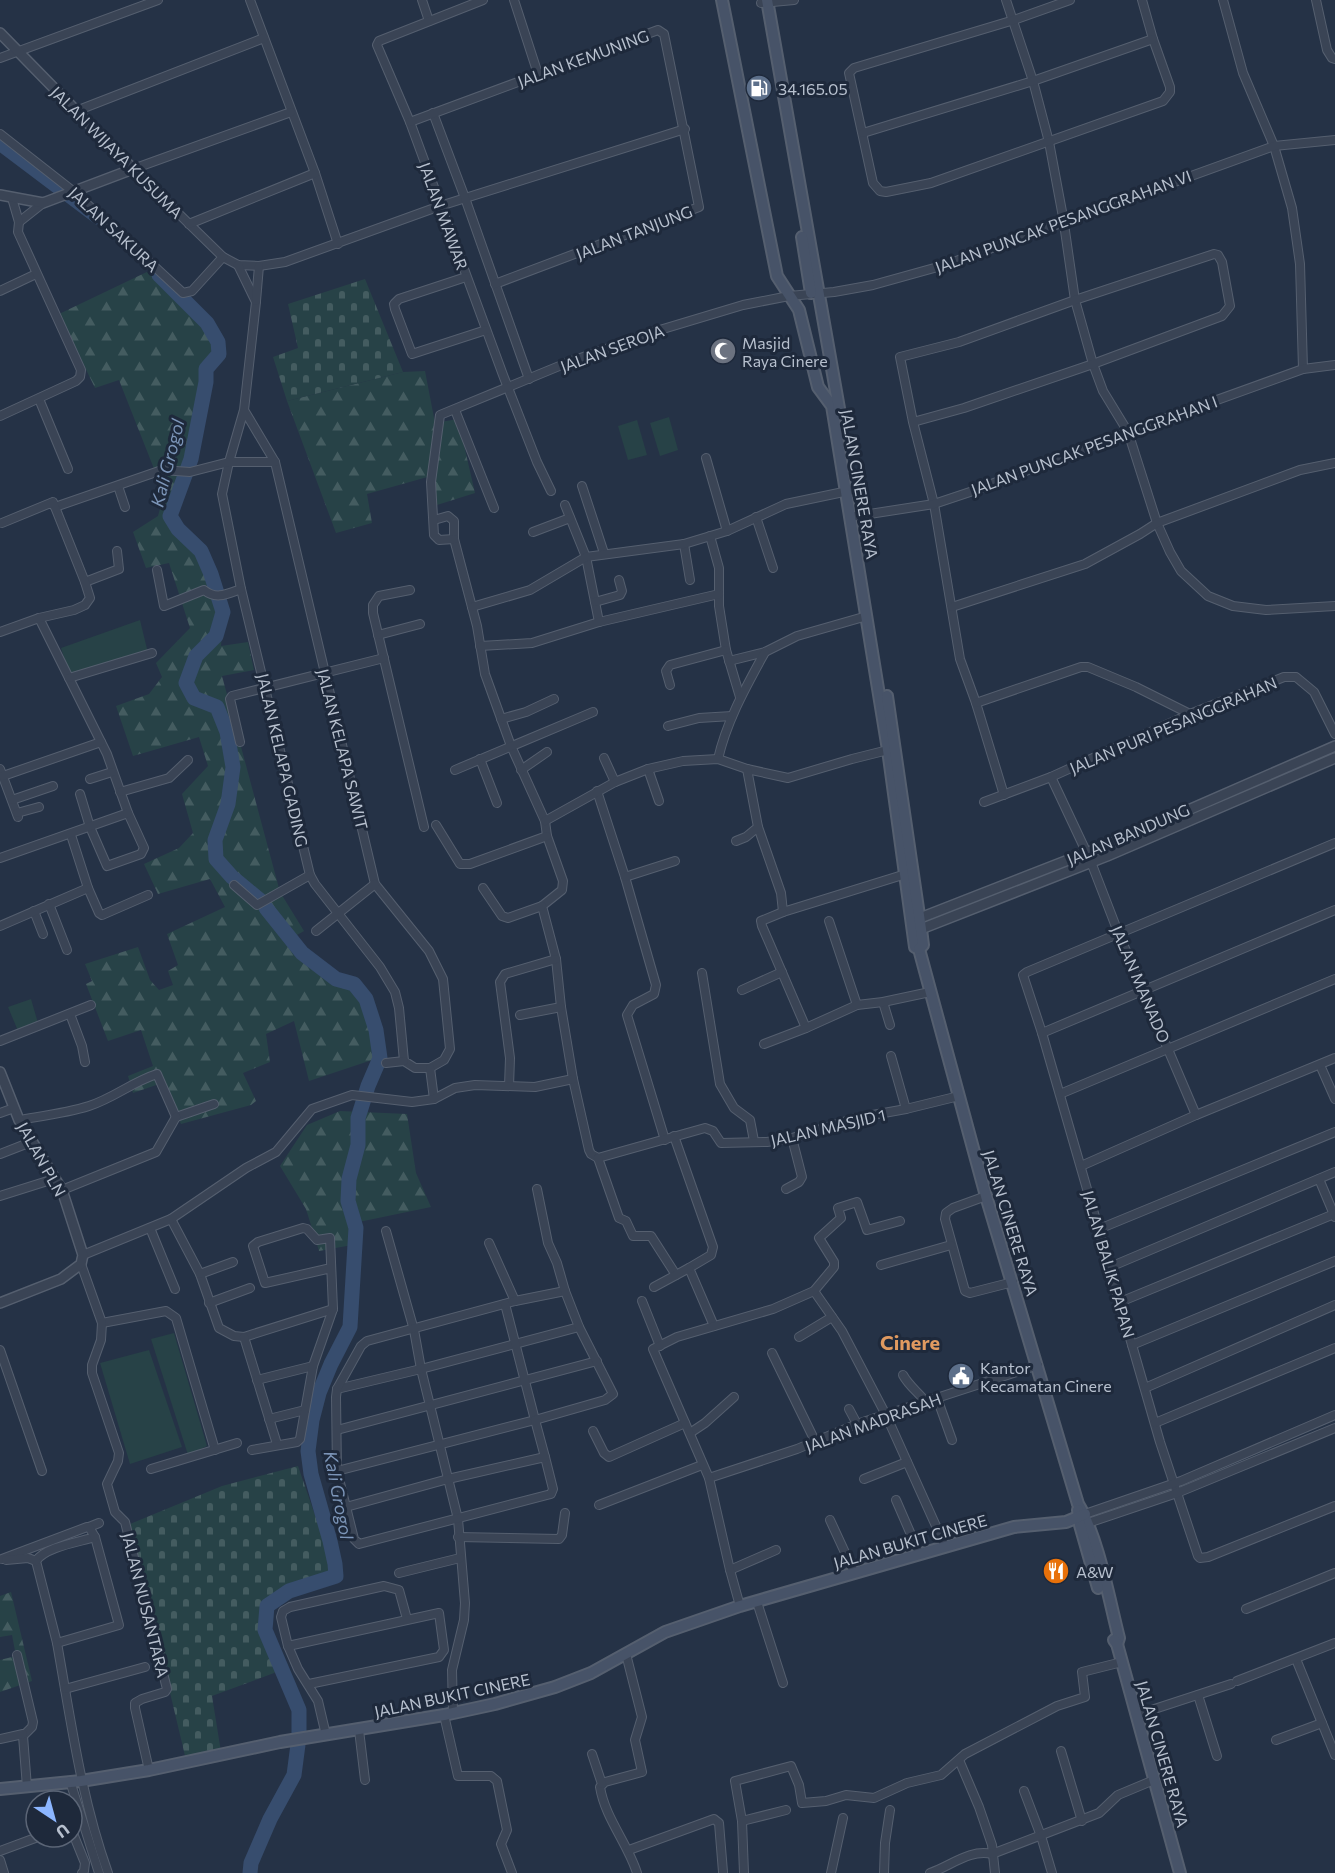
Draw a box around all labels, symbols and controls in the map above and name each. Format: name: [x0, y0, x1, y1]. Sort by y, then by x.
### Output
street label: JALAN KEMUNING: [515, 25, 651, 91]
fuel station icon: 34.165.05: [744, 73, 774, 103]
place label: 34.165.05: [778, 79, 848, 98]
street label: JALAN WIJAYA KUSUMA: [47, 82, 187, 222]
street label: JALAN MAWAR: [416, 160, 472, 273]
street label: JALAN PUNCAK PESANGGRAHAN VI: [932, 166, 1194, 276]
street label: JALAN SAKURA: [65, 183, 163, 275]
street label: JALAN TANJUNG: [573, 201, 695, 263]
street label: JALAN SEROJA: [557, 320, 667, 376]
place label: Masjid Raya Cinere: [742, 333, 828, 370]
mosque icon: Masjid Raya Cinere: [708, 336, 738, 366]
street label: JALAN PUNCAK PESANGGRAHAN I: [968, 392, 1220, 498]
street label: JALAN CINERE RAYA: [837, 408, 883, 560]
water label: Kali Grogol: [145, 416, 189, 509]
street label: JALAN KELAPA SAWIT: [314, 667, 372, 831]
street label: JALAN KELAPA GADING: [254, 671, 312, 849]
street label: JALAN PURI PESANGGRAHAN: [1066, 673, 1280, 777]
street label: JALAN BANDUNG: [1064, 800, 1192, 868]
street label: JALAN MANADO: [1108, 923, 1174, 1045]
street label: JALAN MASJID 1: [769, 1105, 887, 1149]
street label: JALAN PLN: [14, 1118, 70, 1200]
street label: JALAN CINERE RAYA: [980, 1148, 1042, 1298]
street label: JALAN BALIK PAPAN: [1079, 1188, 1139, 1340]
district label: Cinere: [880, 1330, 940, 1354]
place label: Kantor Kecamatan Cinere: [980, 1358, 1112, 1395]
public building icon: Kantor Kecamatan Cinere: [946, 1361, 976, 1391]
street label: JALAN MADRASAH: [802, 1389, 944, 1455]
water label: Kali Grogol: [320, 1449, 358, 1542]
street label: JALAN BUKIT CINERE: [831, 1510, 989, 1572]
street label: JALAN NUSANTARA: [119, 1530, 173, 1680]
restaurant icon: A&W: [1041, 1556, 1071, 1586]
place label: A&W: [1076, 1562, 1114, 1581]
street label: JALAN BUKIT CINERE: [372, 1669, 532, 1721]
street label: JALAN CINERE RAYA: [1133, 1678, 1193, 1830]
north arrow: [24, 1789, 84, 1849]
text: U: [53, 1820, 73, 1843]

